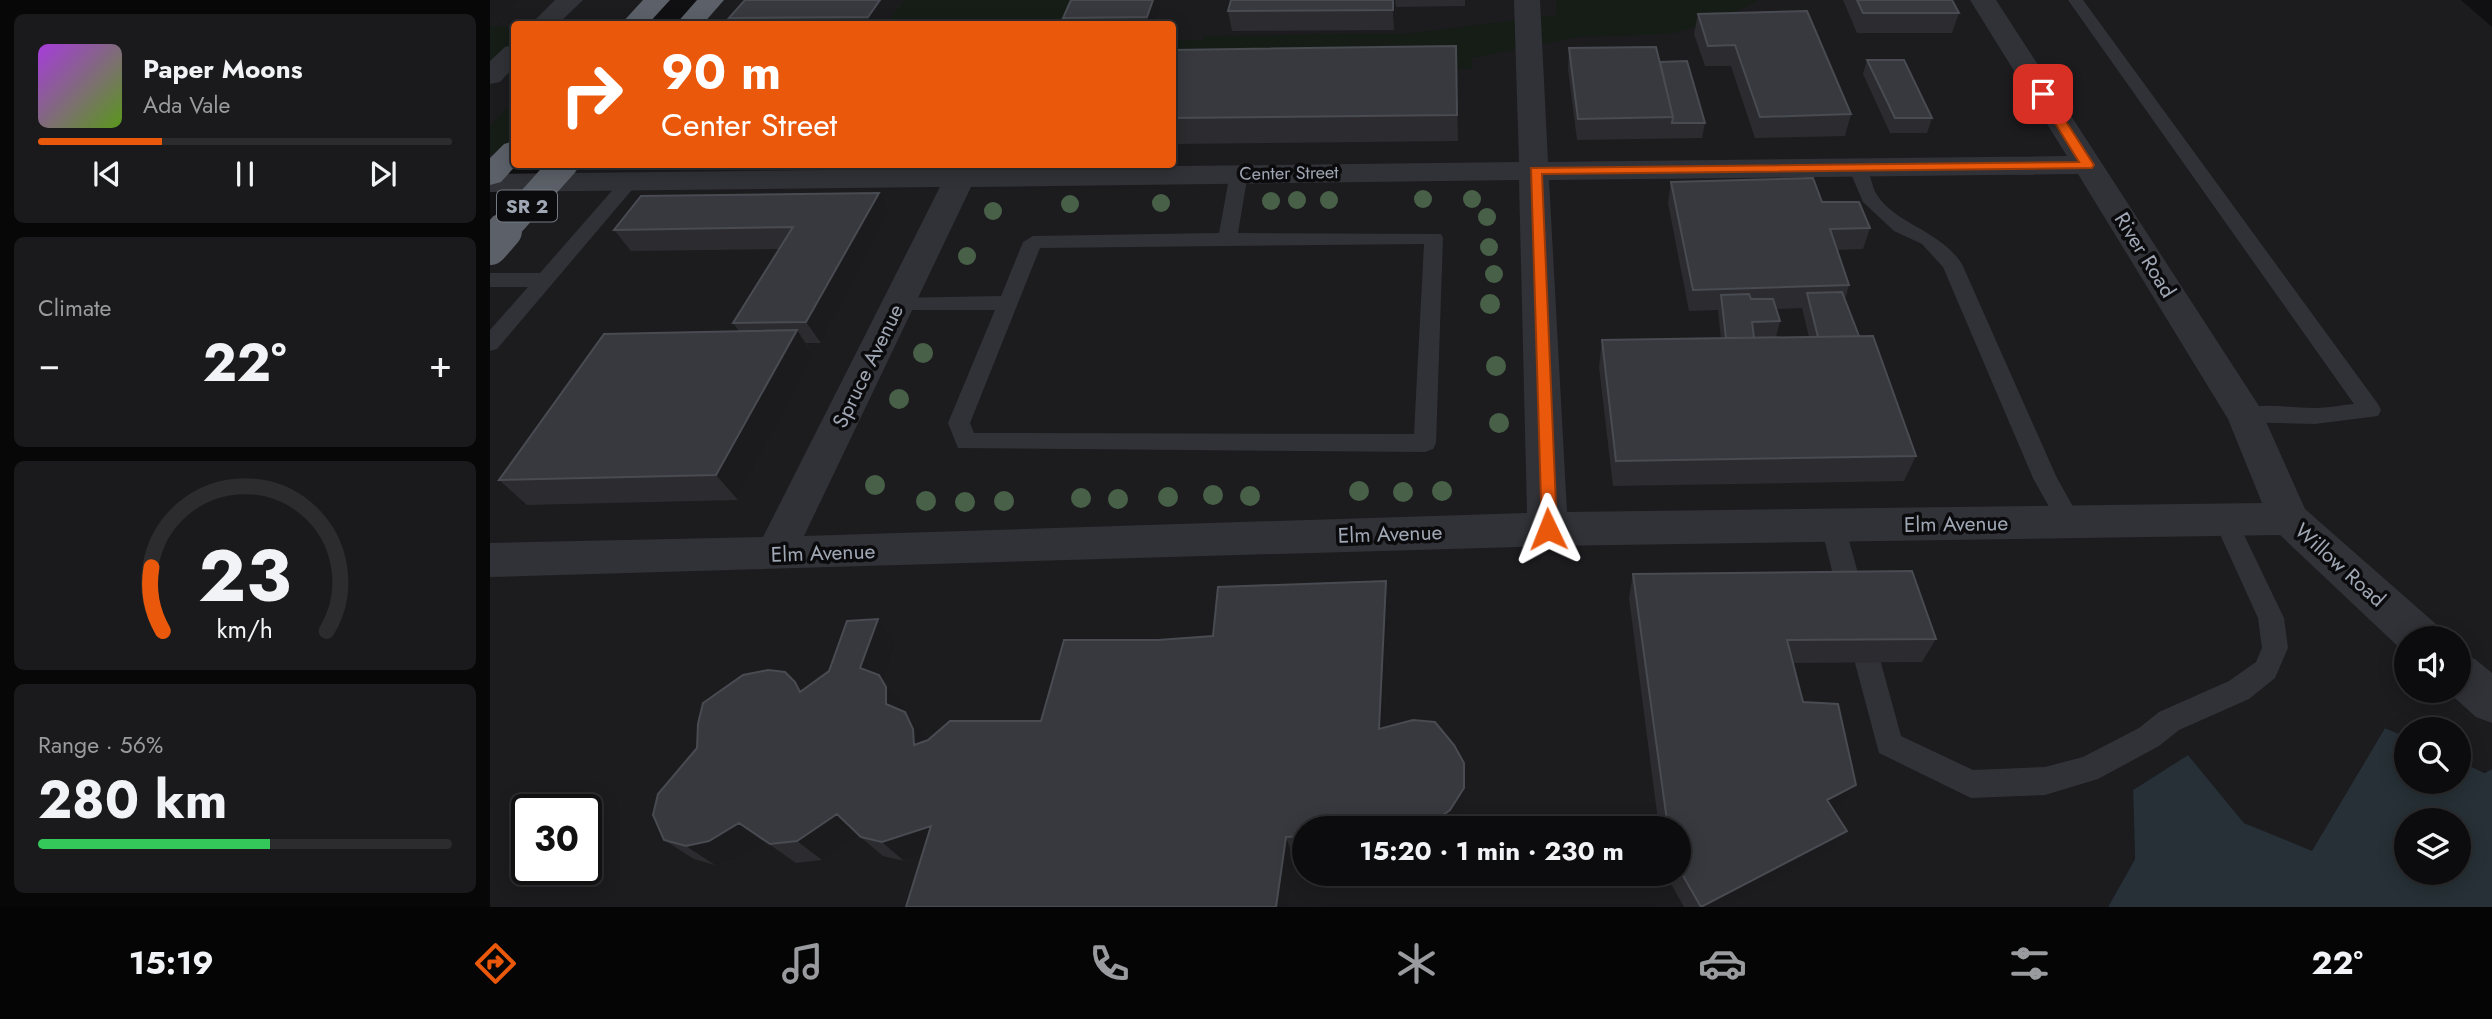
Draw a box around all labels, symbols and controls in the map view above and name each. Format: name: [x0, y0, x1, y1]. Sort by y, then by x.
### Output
text: 90 m: [661, 37, 781, 107]
icon: right: [546, 49, 637, 140]
text: Paper Moons: [143, 50, 303, 88]
pin: [2013, 64, 2073, 124]
icon: arrive: [2024, 75, 2062, 113]
text: Ada Vale: [143, 88, 230, 122]
text: Center Street: [661, 102, 837, 148]
icon: previous: [88, 155, 126, 193]
icon: pause: [226, 155, 264, 193]
icon: next: [364, 155, 402, 193]
street label: Center Street: [1239, 159, 1339, 187]
road number: SR 2: [497, 190, 557, 222]
street label: River Road: [2107, 206, 2183, 304]
text: Climate: [38, 291, 111, 325]
street label: Spruce Avenue: [825, 299, 911, 433]
text: 22°: [203, 325, 286, 401]
text: −: [38, 336, 60, 391]
text: +: [429, 336, 452, 391]
position arrow: [1511, 492, 1585, 566]
street label: Elm Avenue: [1904, 508, 2009, 540]
street label: Willow Road: [2288, 516, 2392, 614]
street label: Elm Avenue: [1337, 517, 1443, 551]
text: 23: [199, 524, 291, 629]
street label: Elm Avenue: [770, 536, 876, 570]
text: km/h: [217, 611, 273, 647]
map controls: [2394, 626, 2471, 885]
button: sound: [2394, 626, 2471, 703]
button: search: [2394, 717, 2471, 794]
text: Range · 56%: [38, 728, 163, 762]
text: 280 km: [38, 762, 227, 838]
speed limit sign: 30: [511, 794, 602, 885]
button: layers: [2394, 808, 2471, 885]
text: 15:20 · 1 min · 230 m: [1359, 832, 1624, 870]
icon: directions: [471, 939, 520, 988]
icon: music: [778, 939, 827, 988]
icon: phone: [1085, 939, 1134, 988]
icon: climate: [1392, 939, 1441, 988]
icon: car: [1698, 939, 1747, 988]
icon: filters: [2005, 939, 2054, 988]
text: 15:19: [129, 940, 214, 986]
text: 22°: [2312, 940, 2363, 986]

